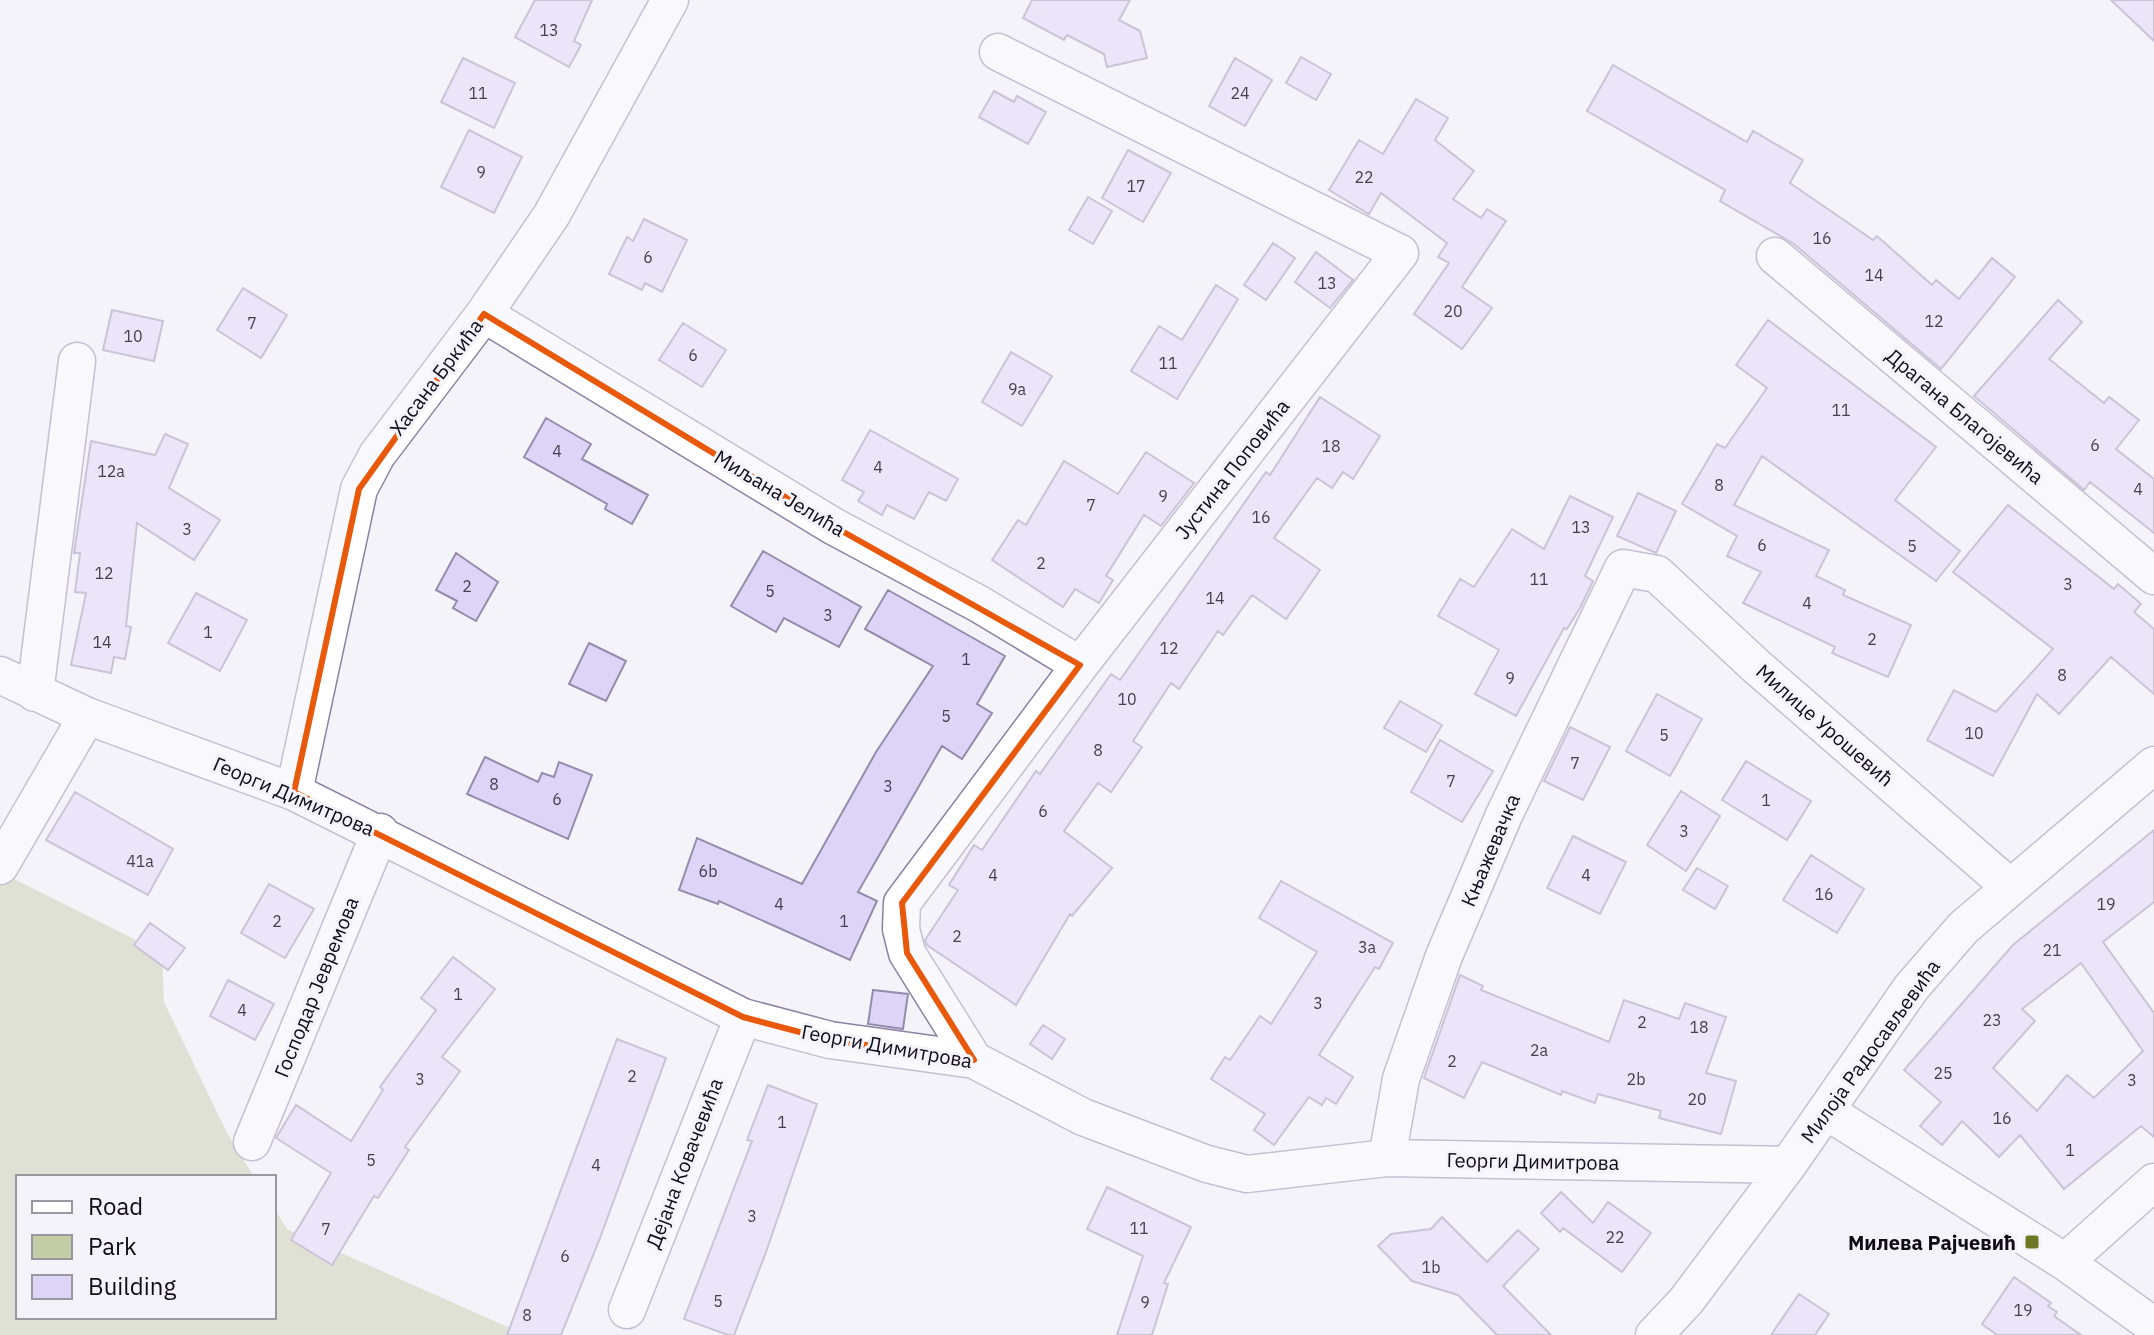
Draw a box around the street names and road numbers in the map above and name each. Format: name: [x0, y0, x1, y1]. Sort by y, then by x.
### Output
street label: Хасана Бркића: [383, 313, 489, 441]
street label: Драгана Благојевића: [1880, 342, 2050, 490]
street label: Јустина Поповића: [1169, 393, 1295, 545]
street label: Миљана Јелића: [710, 443, 851, 543]
street label: Милице Урошевић: [1751, 658, 1899, 792]
street label: Георги Димитрова: [209, 750, 379, 842]
street label: Књажевачка: [1454, 789, 1526, 911]
street label: Господар Јевремова: [267, 892, 365, 1081]
street label: Милоја Радосављевића: [1794, 953, 1946, 1148]
street label: Георги Димитрова: [800, 1018, 975, 1074]
street label: Дејана Ковачевића: [639, 1074, 729, 1252]
street label: Георги Димитрова: [1446, 1146, 1620, 1176]

